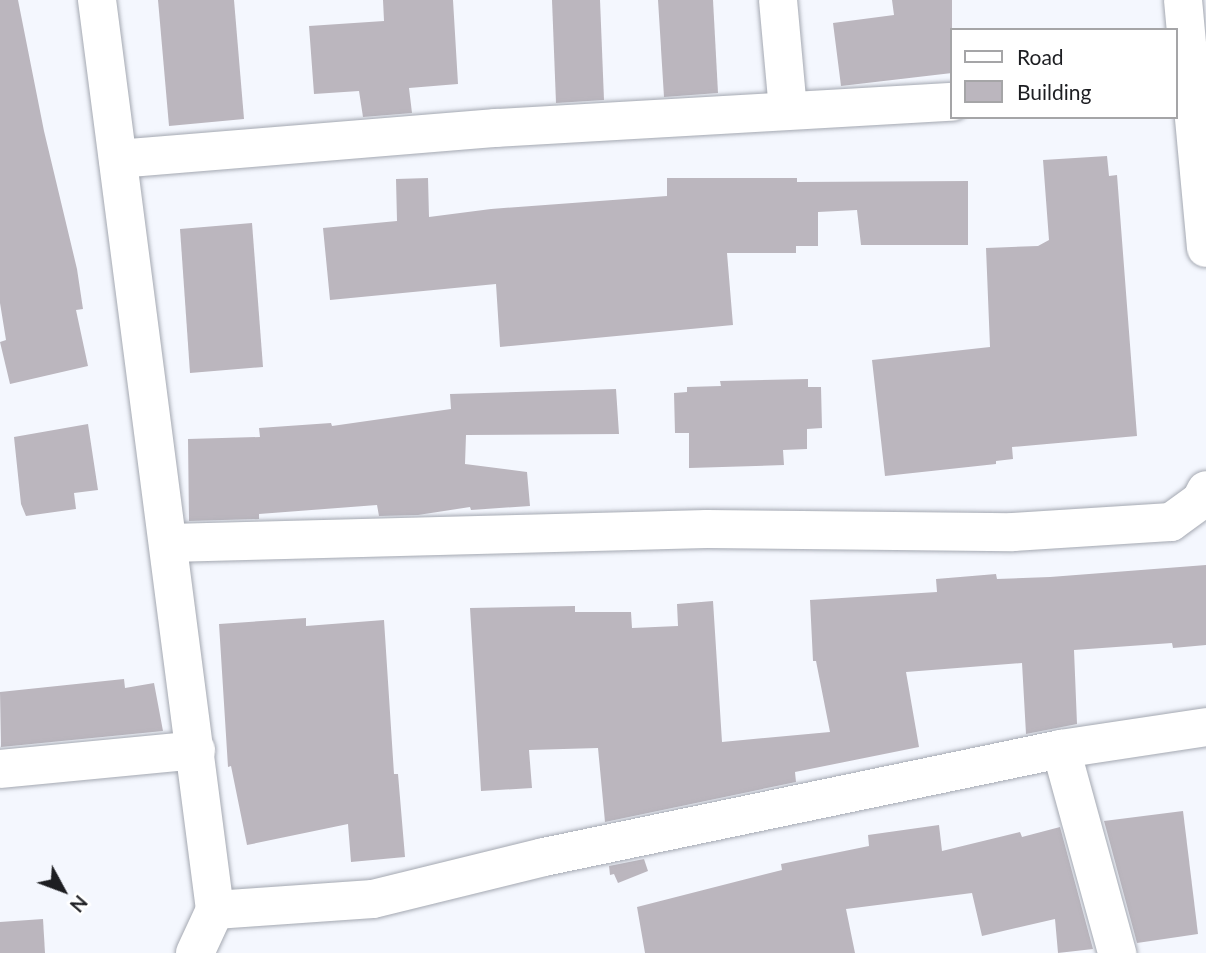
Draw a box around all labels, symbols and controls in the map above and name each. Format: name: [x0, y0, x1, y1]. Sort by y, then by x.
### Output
legend: [950, 28, 1178, 119]
text: Road: [1017, 44, 1064, 69]
text: Building: [1017, 79, 1092, 104]
north arrow: [28, 855, 98, 925]
text: N: [66, 891, 93, 917]

